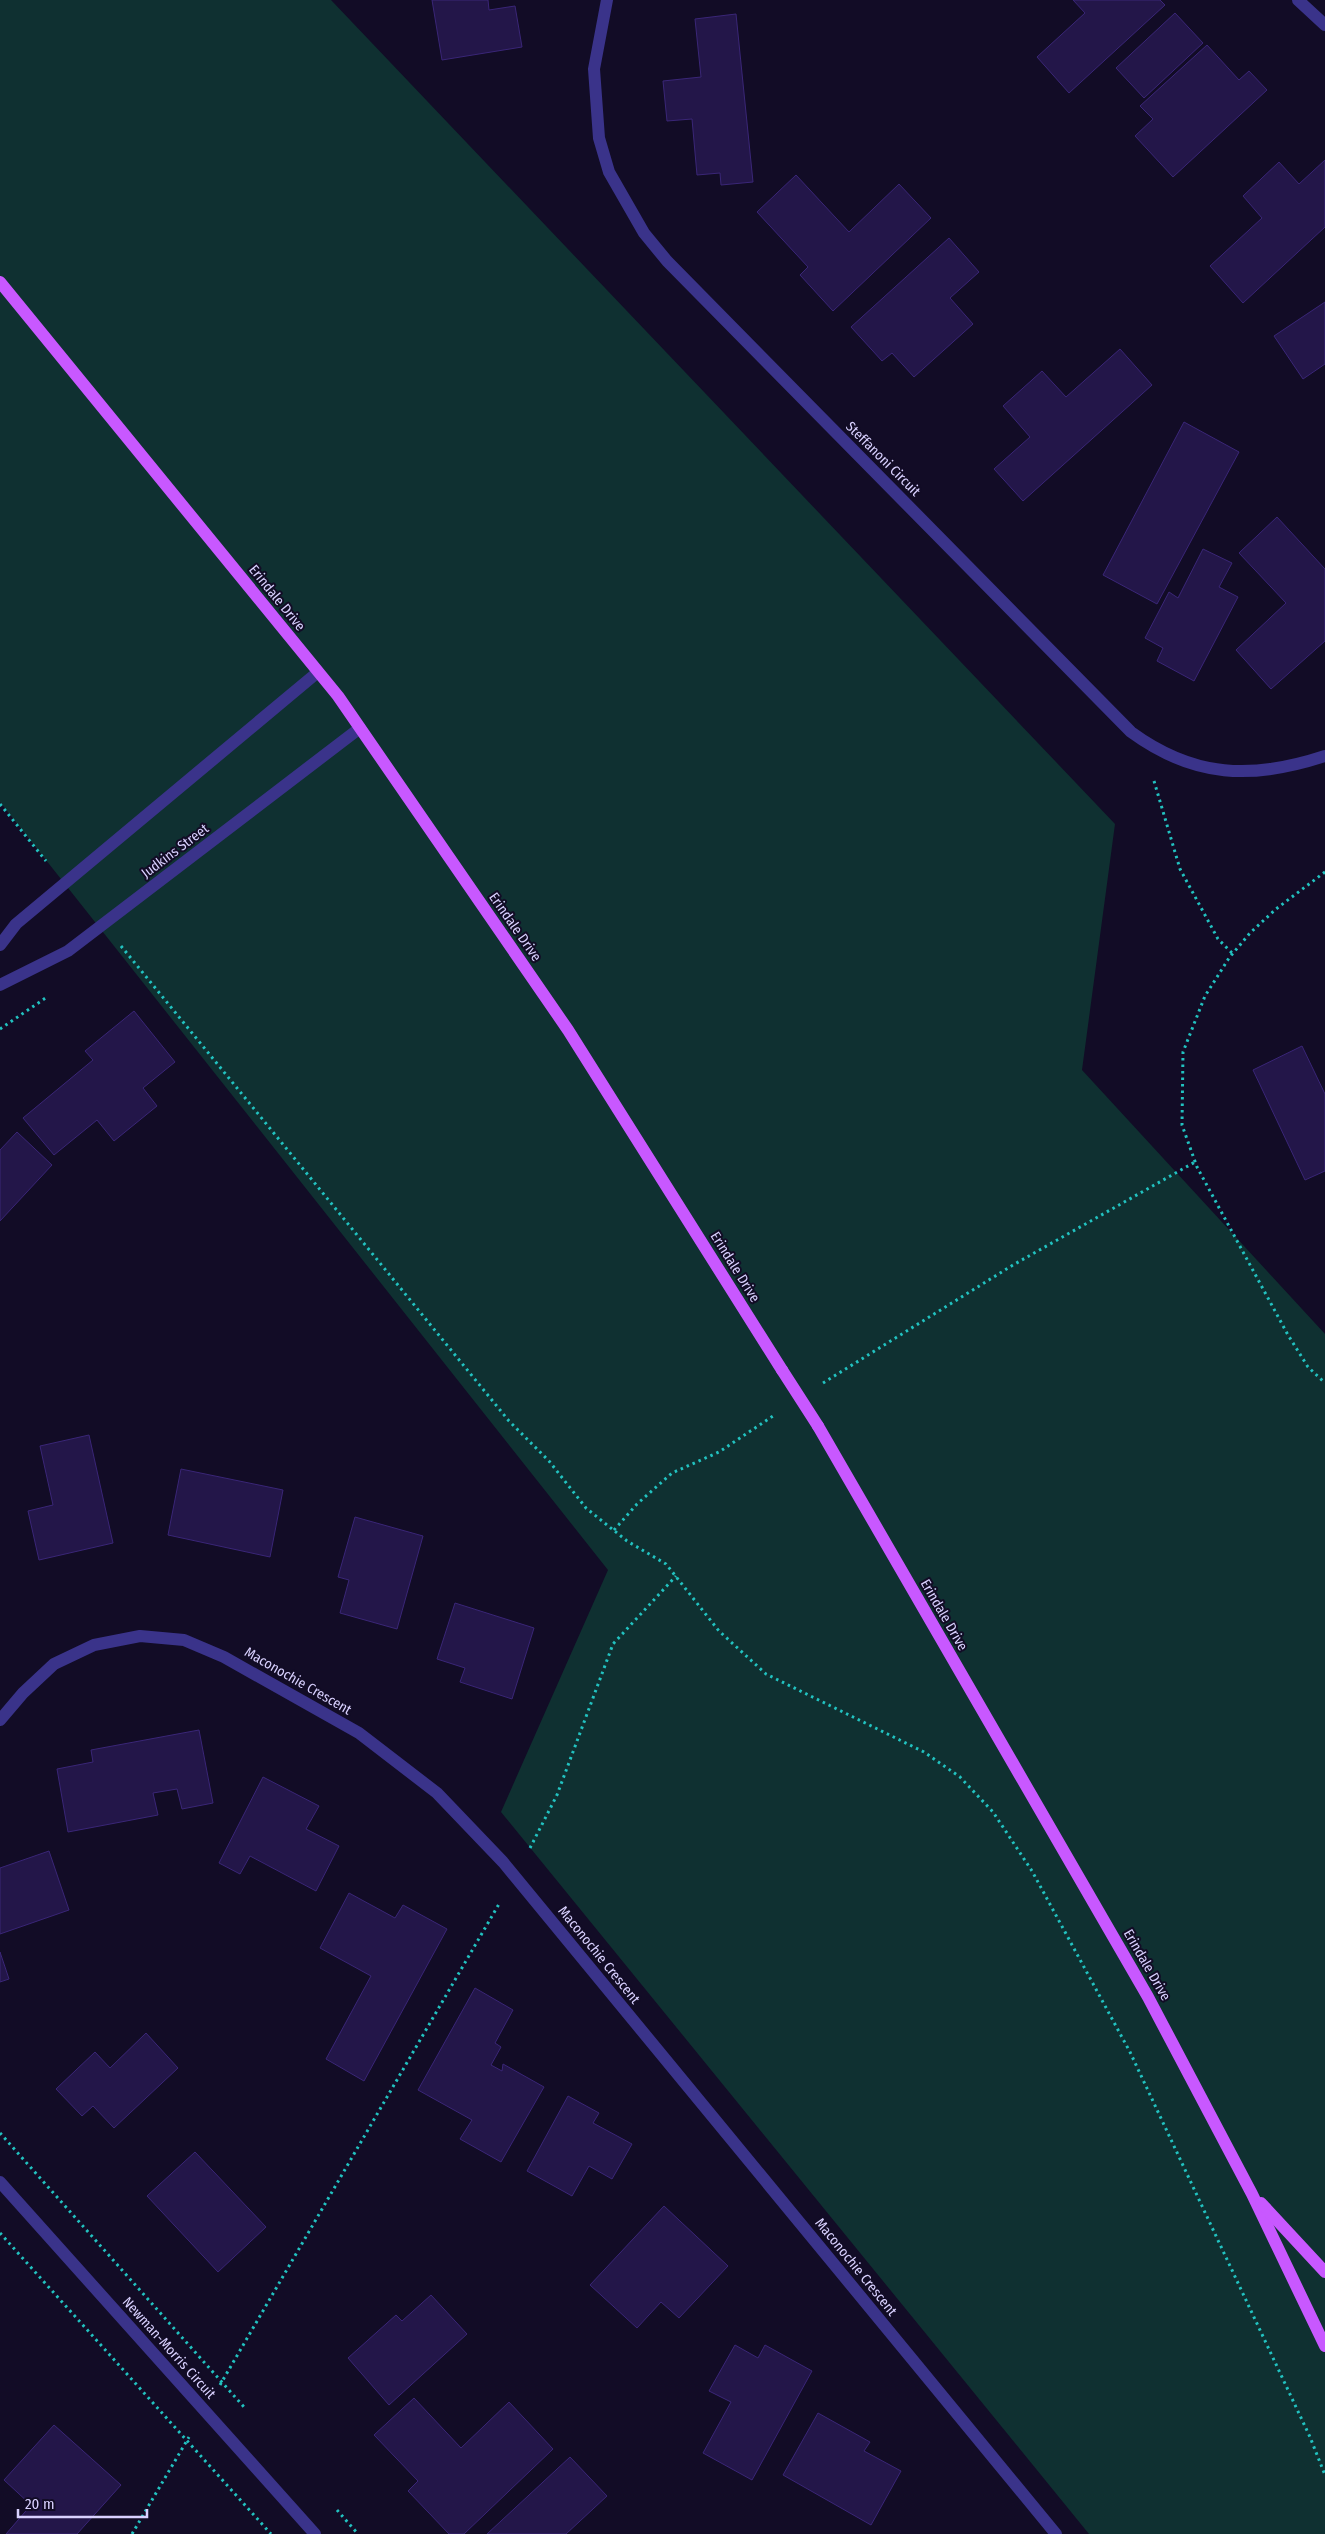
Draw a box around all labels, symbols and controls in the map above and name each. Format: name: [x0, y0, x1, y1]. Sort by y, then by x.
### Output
street label: Steffanoni Circuit: [842, 418, 924, 500]
street label: Erindale Drive: [245, 562, 309, 634]
street label: Judkins Street: [138, 820, 212, 882]
street label: Erindale Drive: [485, 889, 545, 965]
street label: Erindale Drive: [707, 1229, 763, 1305]
street label: Erindale Drive: [917, 1576, 971, 1654]
street label: Maconochie Crescent: [242, 1643, 355, 1719]
street label: Maconochie Crescent: [554, 1903, 644, 2008]
street label: Erindale Drive: [1120, 1926, 1174, 2004]
street label: Maconochie Crescent: [811, 2215, 901, 2320]
street label: Newman-Morris Circuit: [119, 2294, 219, 2403]
scale bar: [18, 2486, 146, 2518]
text: 20 m: [25, 2495, 55, 2513]

